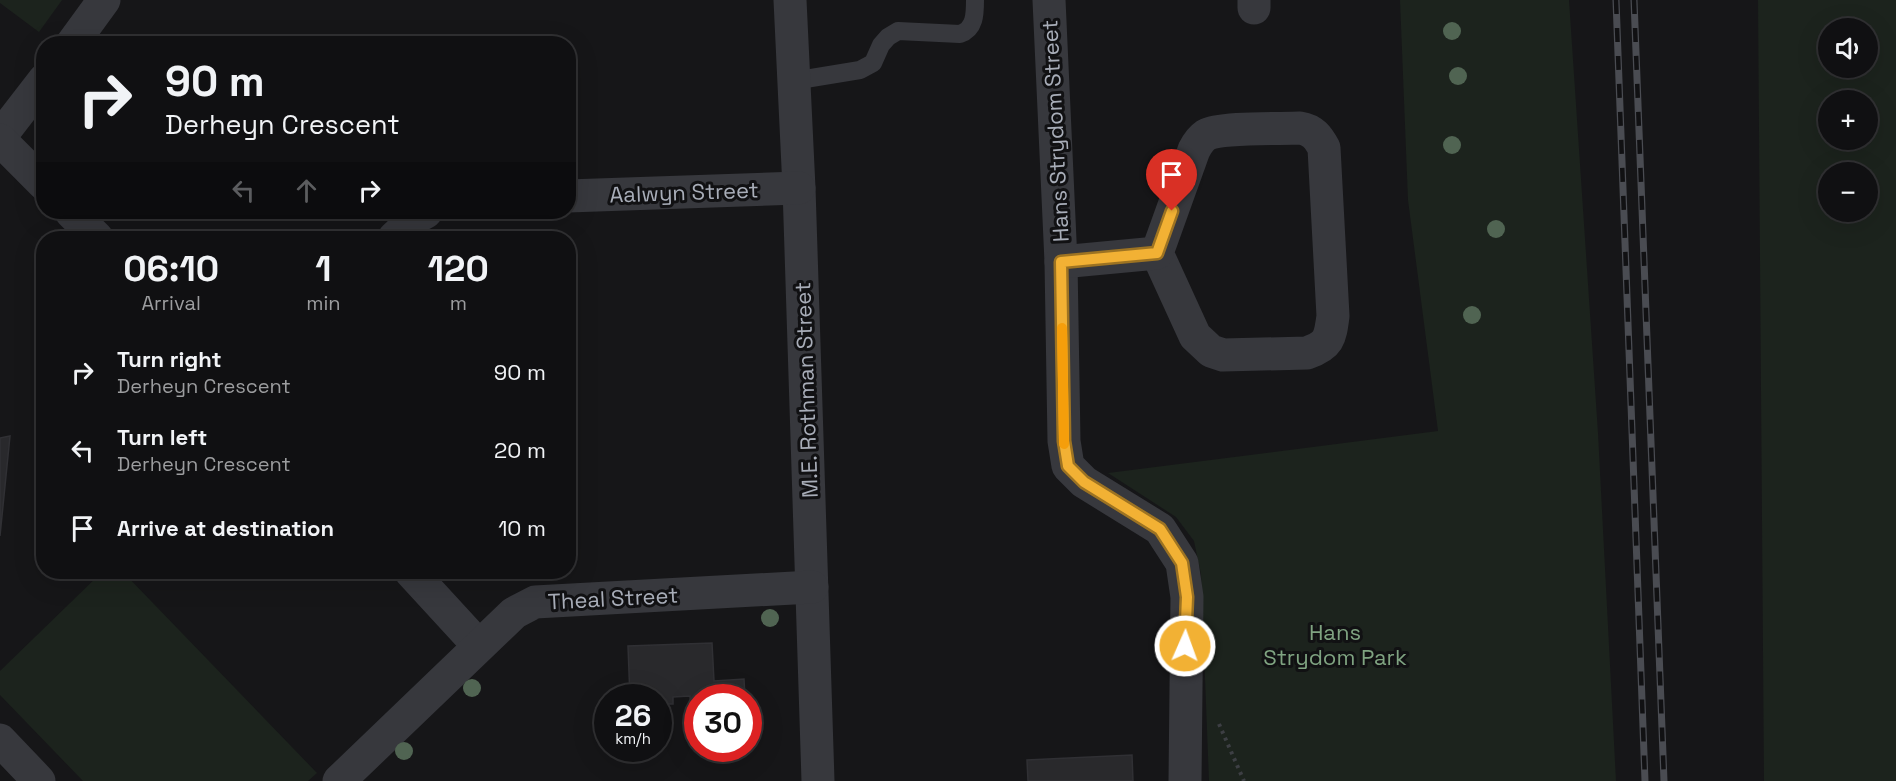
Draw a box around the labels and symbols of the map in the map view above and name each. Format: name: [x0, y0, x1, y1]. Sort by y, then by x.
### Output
street label: Hans Strydom Street: [1035, 19, 1075, 243]
pin: [1146, 149, 1197, 211]
street label: Aalwyn Street: [609, 175, 759, 209]
street label: M.E. Rothman Street: [788, 282, 824, 498]
street label: Theal Street: [547, 581, 679, 615]
position arrow: [1153, 614, 1217, 678]
park label: Hans Strydom Park: [1263, 618, 1407, 671]
speed limit sign: 30: [684, 684, 762, 762]

